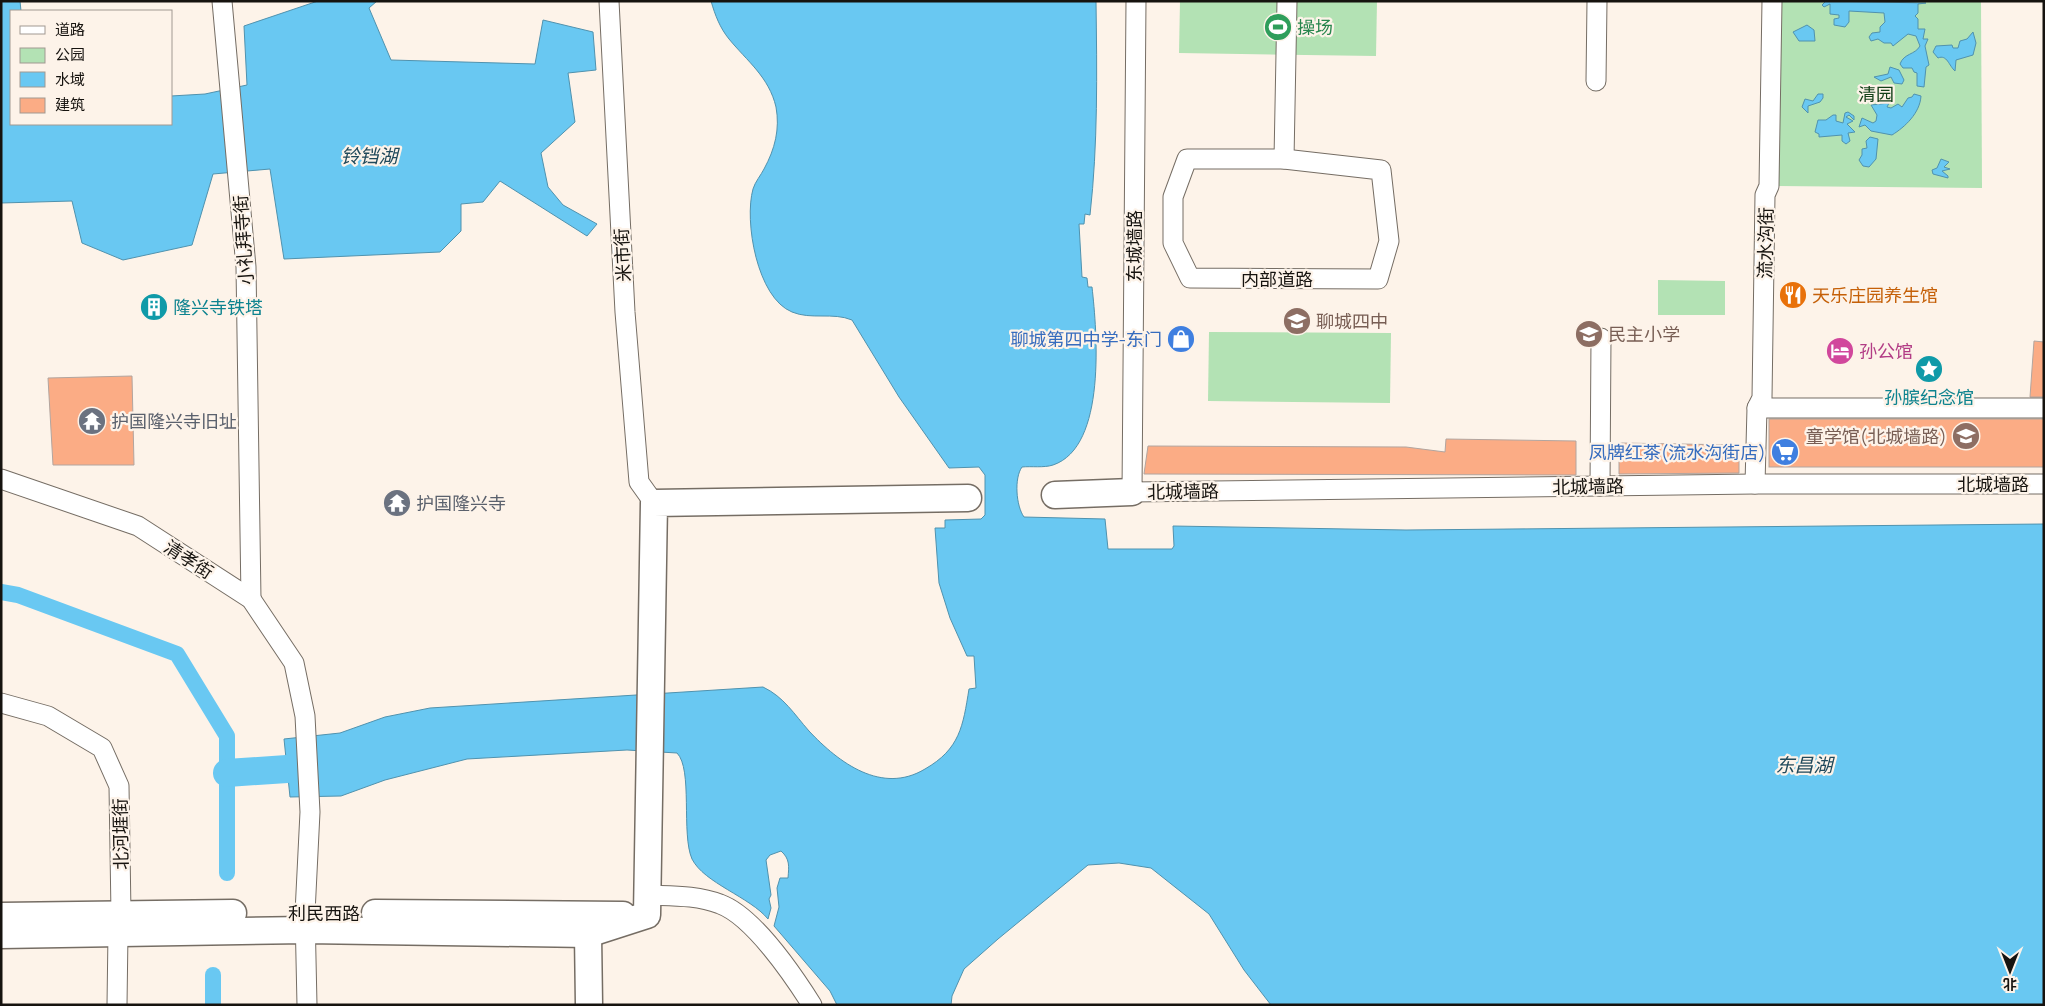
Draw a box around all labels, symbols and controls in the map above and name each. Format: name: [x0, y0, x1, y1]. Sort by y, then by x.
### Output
legend: [10, 10, 172, 125]
sports icon: 操场: [1263, 12, 1293, 42]
place label: 操场: [1297, 15, 1333, 39]
text: 道路: [55, 19, 85, 40]
text: 公园: [55, 44, 85, 65]
text: 水域: [55, 69, 85, 90]
park label: 清园: [1858, 82, 1894, 106]
text: 建筑: [55, 94, 85, 115]
water label: 铃铛湖: [340, 143, 400, 169]
street label: 小礼拜寺街: [228, 194, 258, 286]
street label: 流水沟街: [1752, 207, 1778, 279]
street label: 东城墙路: [1122, 210, 1146, 282]
street label: 米市街: [609, 227, 635, 283]
street label: 内部道路: [1241, 267, 1313, 291]
restaurant icon: 天乐庄园养生馆: [1778, 280, 1808, 310]
place label: 天乐庄园养生馆: [1812, 283, 1938, 307]
building icon: 隆兴寺铁塔: [139, 292, 169, 322]
place label: 隆兴寺铁塔: [173, 295, 263, 319]
school or university icon: 聊城四中: [1282, 306, 1312, 336]
place label: 聊城四中: [1316, 309, 1388, 333]
school or university icon: 民主小学: [1574, 319, 1604, 349]
place label: 民主小学: [1608, 322, 1680, 346]
shop icon: 聊城第四中学-东门: [1166, 324, 1196, 354]
place label: 聊城第四中学-东门: [1010, 327, 1162, 351]
hotel icon: 孙公馆: [1825, 336, 1855, 366]
place label: 孙公馆: [1859, 339, 1913, 363]
place icon: 孙膑纪念馆: [1914, 354, 1944, 384]
place label: 孙膑纪念馆: [1884, 385, 1974, 409]
temple icon: 护国隆兴寺旧址: [77, 406, 107, 436]
place label: 护国隆兴寺旧址: [111, 409, 237, 433]
school or university icon: 童学馆(北城墙路): [1951, 421, 1981, 451]
place label: 童学馆(北城墙路): [1806, 424, 1947, 448]
supermarket icon: 凤牌红茶(流水沟街店): [1770, 437, 1800, 467]
place label: 凤牌红茶(流水沟街店): [1589, 440, 1766, 464]
street label: 北城墙路: [1957, 472, 2029, 496]
street label: 北城墙路: [1552, 473, 1624, 499]
street label: 北城墙路: [1147, 478, 1219, 504]
temple icon: 护国隆兴寺: [382, 488, 412, 518]
place label: 护国隆兴寺: [416, 491, 506, 515]
street label: 清孝街: [160, 534, 218, 584]
water label: 东昌湖: [1775, 752, 1835, 778]
street label: 北河堐街: [107, 798, 133, 870]
street label: 利民西路: [288, 901, 360, 925]
north arrow: [1985, 946, 2035, 996]
text: 北: [2003, 975, 2017, 994]

